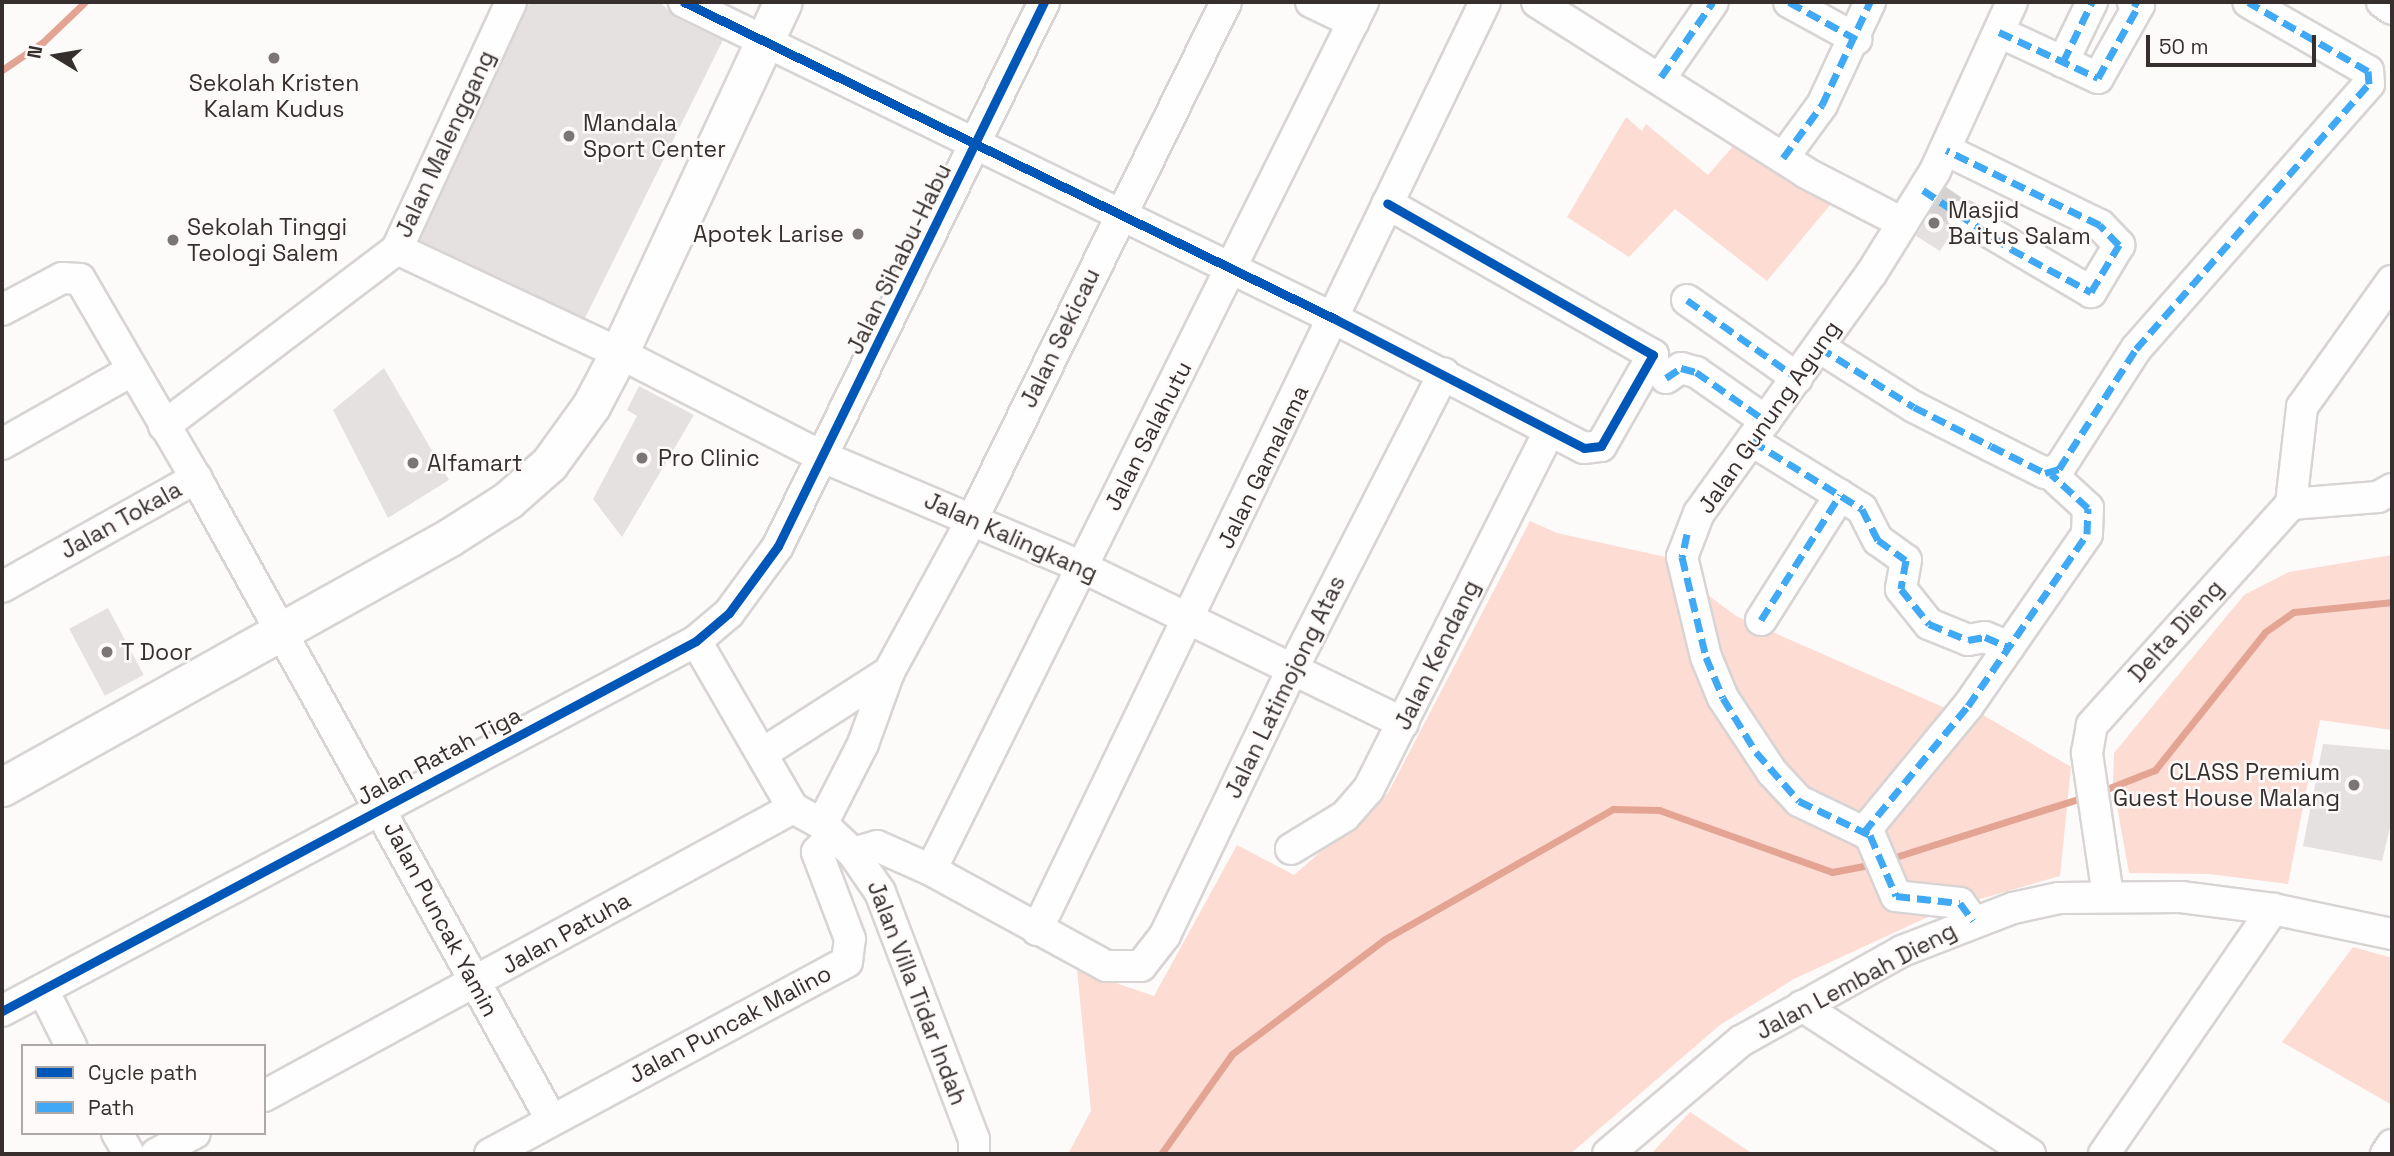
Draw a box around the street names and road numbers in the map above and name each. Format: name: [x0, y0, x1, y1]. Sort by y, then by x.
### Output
street label: Jalan Malenggang: [390, 46, 500, 242]
street label: Jalan Sihabu-Habu: [841, 159, 957, 359]
street label: Jalan Sekicau: [1014, 264, 1106, 412]
street label: Jalan Gunung Agung: [1692, 315, 1846, 519]
street label: Jalan Salahutu: [1098, 357, 1198, 515]
street label: Jalan Gamalama: [1211, 381, 1315, 553]
street label: Jalan Tokala: [55, 475, 187, 565]
street label: Jalan Kalingkang: [920, 486, 1102, 588]
street label: Jalan Latimojong Atas: [1219, 571, 1351, 803]
street label: Delta Dieng: [2123, 574, 2229, 688]
street label: Jalan Kendang: [1389, 576, 1485, 734]
street label: Jalan Ratah Tiga: [352, 701, 526, 811]
street label: Jalan Puncak Yamin: [378, 817, 504, 1021]
street label: Jalan Villa Tidar Indah: [861, 877, 973, 1109]
street label: Jalan Patuha: [497, 886, 635, 980]
street label: Jalan Lembah Dieng: [1751, 917, 1961, 1045]
street label: Jalan Puncak Malino: [624, 959, 836, 1089]

